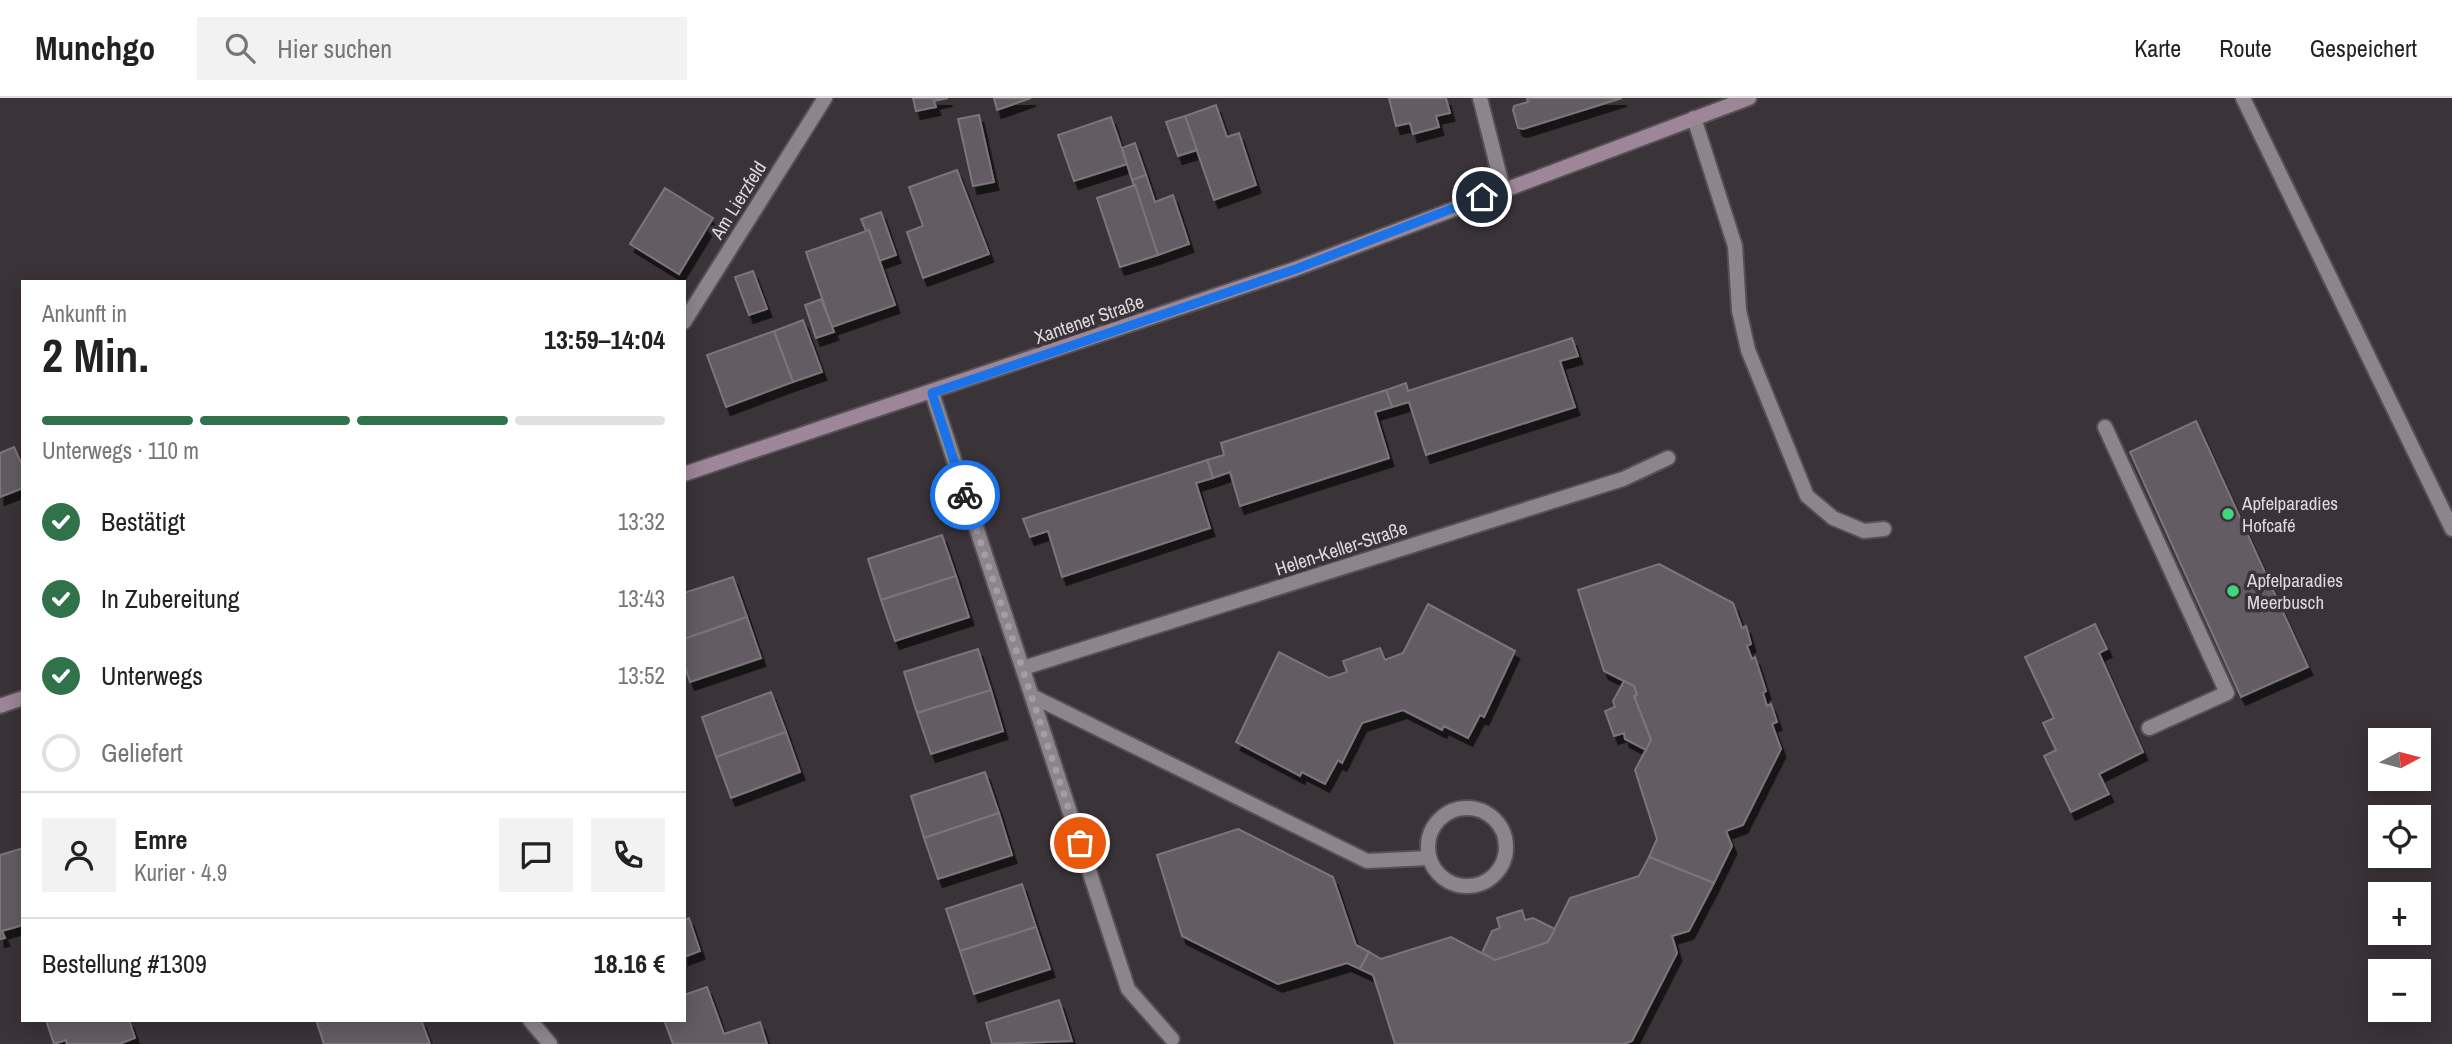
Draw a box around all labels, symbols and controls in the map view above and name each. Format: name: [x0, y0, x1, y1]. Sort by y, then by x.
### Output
search box: [197, 17, 687, 80]
text: Munchgo: [35, 26, 155, 70]
icon: search: [221, 29, 259, 67]
text: Hier suchen: [277, 31, 392, 66]
text: Karte: [2134, 32, 2181, 64]
text: Route: [2219, 32, 2272, 64]
text: Gespeichert: [2310, 32, 2417, 64]
street label: Am Lierzfeld: [703, 156, 772, 245]
pin: [1452, 167, 1512, 227]
icon: home: [1463, 178, 1501, 216]
street label: Xantener Straße: [1031, 288, 1147, 350]
text: Ankunft in: [42, 298, 127, 329]
text: 13:59–14:04: [544, 322, 665, 357]
text: 2 Min.: [42, 324, 149, 386]
text: Unterwegs · 110 m: [42, 435, 199, 466]
courier: [930, 460, 1000, 530]
icon: bike: [946, 476, 984, 514]
place label: Apfelparadies Hofcafé: [2241, 490, 2338, 538]
icon: check: [42, 503, 80, 541]
text: Bestätigt: [101, 504, 185, 539]
text: 13:32: [618, 506, 665, 537]
marker: Apfelparadies Hofcafé: [2220, 506, 2236, 522]
street label: Helen-Keller-Straße: [1272, 514, 1410, 582]
place label: Apfelparadies Meerbusch: [2246, 567, 2343, 615]
icon: check: [42, 580, 80, 618]
text: In Zubereitung: [101, 581, 240, 616]
text: 13:43: [618, 583, 665, 614]
marker: Apfelparadies Meerbusch: [2225, 583, 2241, 599]
icon: check: [42, 657, 80, 695]
text: Unterwegs: [101, 658, 203, 693]
text: 13:52: [618, 660, 665, 691]
north arrow: [2368, 728, 2431, 791]
map controls: [2368, 728, 2431, 1022]
text: Geliefert: [101, 735, 183, 770]
button: locate: [2368, 805, 2431, 868]
pin: [1050, 813, 1110, 873]
button: person: [42, 818, 116, 892]
button: chat: [499, 818, 573, 892]
button: phone: [591, 818, 665, 892]
text: Emre: [134, 822, 187, 857]
icon: bag: [1061, 824, 1099, 862]
text: Kurier · 4.9: [134, 857, 227, 888]
button: +: [2368, 882, 2431, 945]
text: Bestellung #1309: [42, 946, 207, 981]
text: 18.16 €: [594, 946, 665, 981]
button: −: [2368, 959, 2431, 1022]

